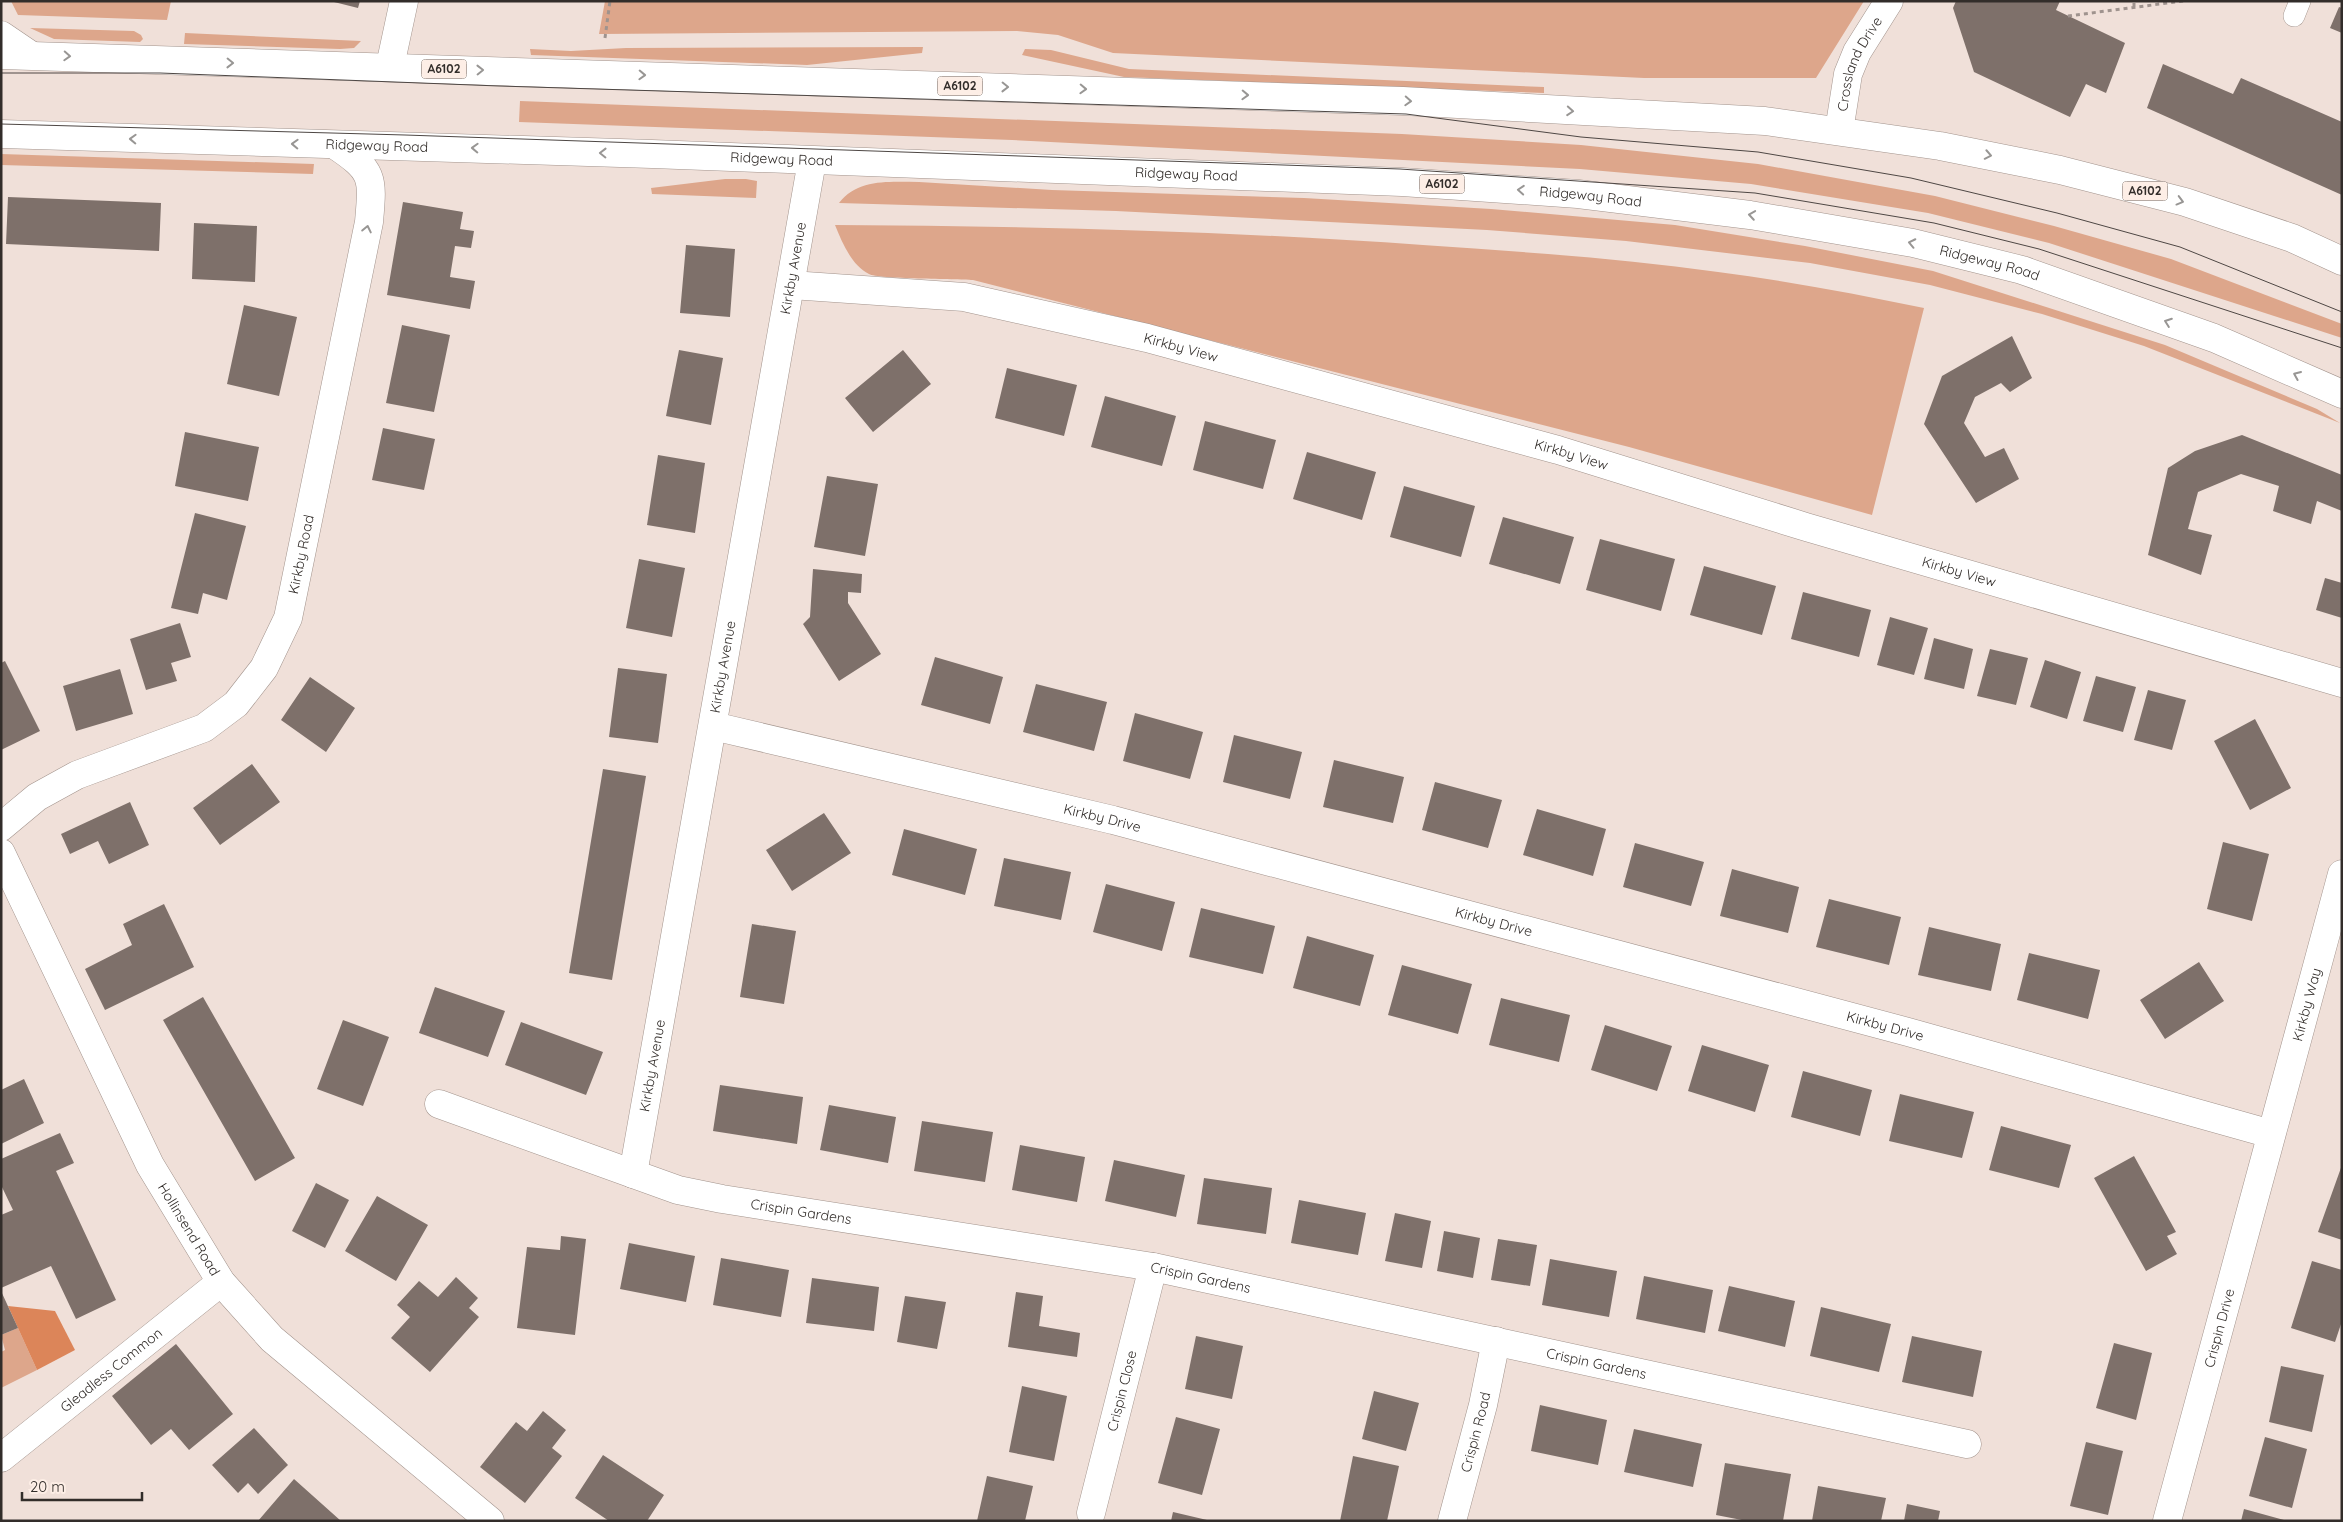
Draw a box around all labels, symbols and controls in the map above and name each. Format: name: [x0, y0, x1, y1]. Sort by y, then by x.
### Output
street label: Crossland Drive: [1833, 13, 1886, 113]
one-way arrow: [64, 51, 72, 62]
one-way arrow: [226, 58, 234, 68]
road number: A6102: [422, 60, 466, 78]
one-way arrow: [476, 65, 484, 75]
one-way arrow: [638, 70, 646, 81]
road number: A6102: [938, 76, 982, 95]
one-way arrow: [1002, 82, 1009, 92]
one-way arrow: [1079, 84, 1087, 95]
one-way arrow: [1241, 90, 1249, 101]
one-way arrow: [1404, 96, 1412, 107]
one-way arrow: [1566, 106, 1574, 117]
one-way arrow: [129, 133, 137, 144]
street label: Ridgeway Road: [325, 135, 429, 156]
one-way arrow: [291, 139, 299, 149]
one-way arrow: [471, 143, 479, 153]
one-way arrow: [599, 147, 607, 158]
street label: Ridgeway Road: [730, 148, 833, 170]
one-way arrow: [1984, 150, 1993, 160]
street label: Ridgeway Road: [1135, 163, 1238, 185]
road number: A6102: [1420, 174, 1464, 193]
street label: Ridgeway Road: [1539, 182, 1643, 211]
road number: A6102: [2122, 182, 2168, 200]
one-way arrow: [1517, 185, 1525, 196]
one-way arrow: [2176, 195, 2184, 205]
one-way arrow: [1748, 210, 1756, 221]
street label: Kirkby Avenue: [776, 220, 810, 316]
one-way arrow: [362, 225, 372, 234]
one-way arrow: [1908, 239, 1917, 249]
street label: Ridgeway Road: [1938, 241, 2042, 285]
one-way arrow: [2164, 318, 2173, 328]
street label: Kirkby View: [1142, 329, 1220, 366]
one-way arrow: [2293, 370, 2302, 381]
street label: Kirkby View: [1532, 435, 1611, 474]
street label: Kirkby Road: [284, 513, 318, 595]
street label: Kirkby View: [1920, 552, 1999, 591]
street label: Kirkby Avenue: [706, 619, 740, 714]
street label: Kirkby Drive: [1062, 800, 1143, 836]
street label: Kirkby Drive: [1453, 903, 1534, 940]
street label: Kirkby Way: [2288, 966, 2325, 1043]
street label: Kirkby Drive: [1845, 1007, 1926, 1045]
street label: Kirkby Avenue: [635, 1018, 669, 1113]
street label: Hollinsend Road: [154, 1179, 224, 1279]
street label: Crispin Gardens: [749, 1195, 853, 1228]
street label: Crispin Gardens: [1149, 1258, 1252, 1297]
street label: Crispin Drive: [2200, 1286, 2239, 1370]
street label: Gleadless Common: [56, 1324, 166, 1416]
street label: Crispin Gardens: [1545, 1344, 1648, 1383]
street label: Crispin Close: [1103, 1348, 1141, 1433]
street label: Crispin Road: [1456, 1390, 1494, 1474]
scale bar: [22, 1470, 142, 1502]
text: 20 m: [30, 1477, 65, 1496]

